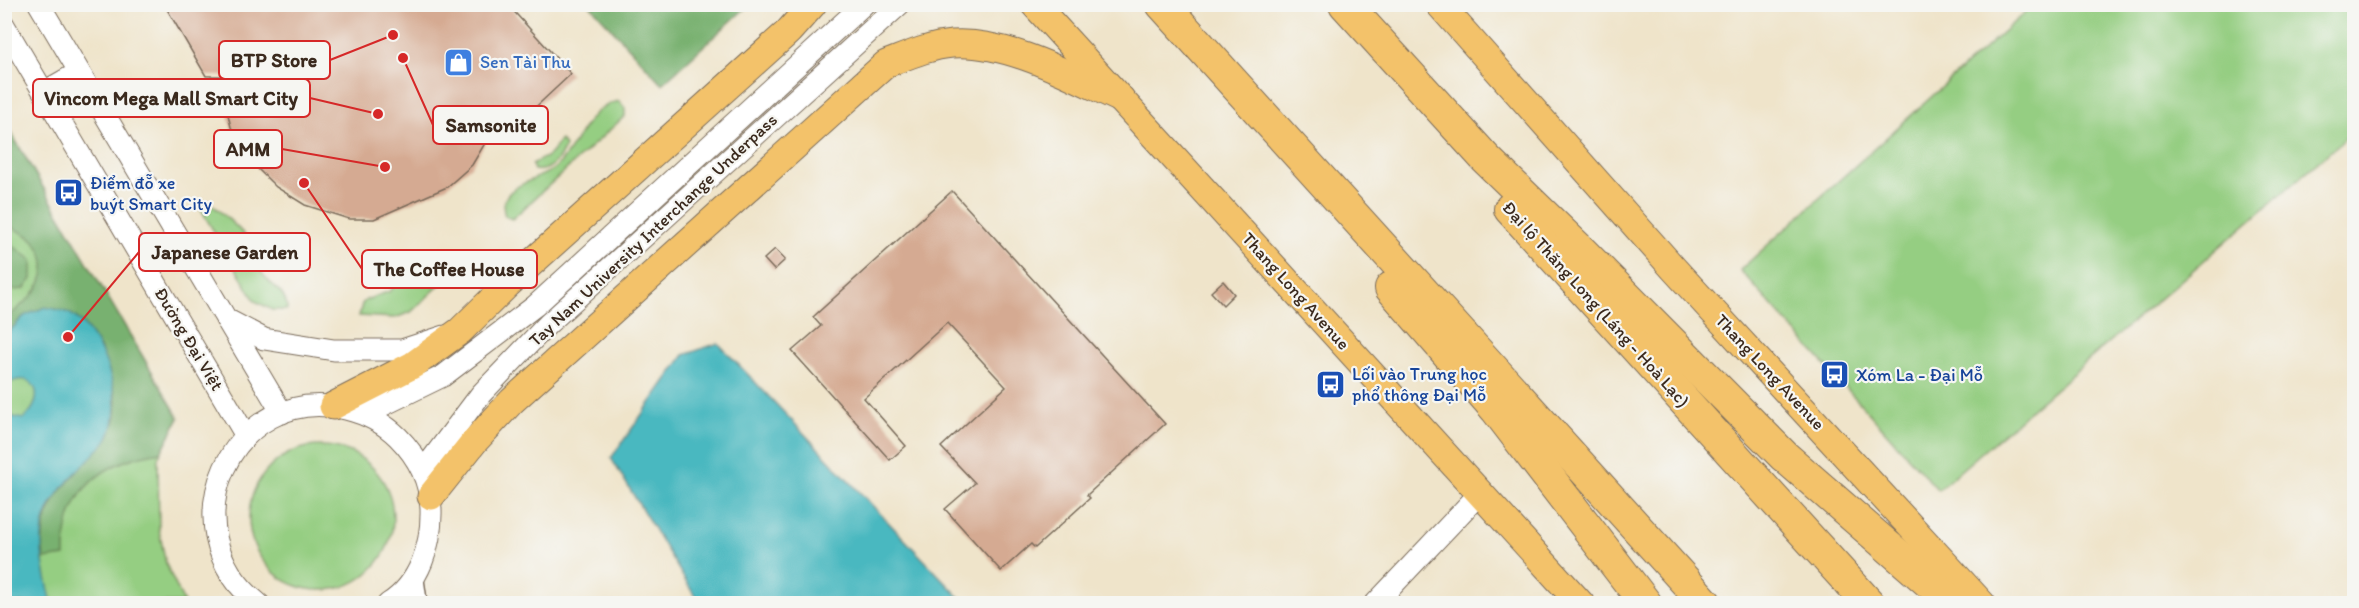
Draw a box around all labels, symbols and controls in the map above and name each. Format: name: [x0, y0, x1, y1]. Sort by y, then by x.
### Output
callout: BTP Store: [219, 41, 330, 79]
shop icon: Sen Tài Thu: [443, 46, 475, 78]
text: BTP Store: [231, 48, 318, 72]
place label: Sen Tài Thu: [480, 51, 571, 73]
callout: Vincom Mega Mall Smart City: [33, 79, 310, 117]
text: Vincom Mega Mall Smart City: [44, 86, 299, 111]
callout: Samsonite: [433, 106, 548, 144]
street label: Tay Nam University Interchange Underpass: [524, 109, 782, 351]
text: Samsonite: [445, 113, 537, 137]
callout: AMM: [214, 130, 282, 168]
text: AMM: [225, 137, 270, 161]
place label: Điểm đỗ xe buýt Smart City: [90, 172, 213, 215]
bus stop icon: Điểm đỗ xe buýt Smart City: [53, 177, 85, 209]
street label: Đại lộ Thăng Long (Láng - Hoà Lạc): [1498, 197, 1694, 411]
street label: Thang Long Avenue: [1237, 228, 1355, 354]
callout: Japanese Garden: [139, 233, 310, 271]
text: Japanese Garden: [151, 240, 299, 265]
callout: The Coffee House: [362, 250, 537, 288]
text: The Coffee House: [373, 257, 525, 281]
street label: Đường Đại Việt: [150, 283, 228, 395]
street label: Thang Long Avenue: [1711, 309, 1829, 435]
bus stop icon: Xóm La - Đại Mỗ: [1819, 359, 1851, 391]
place label: Lối vào Trung học phổ thông Đại Mỗ: [1352, 363, 1487, 406]
place label: Xóm La - Đại Mỗ: [1856, 364, 1983, 386]
bus stop icon: Lối vào Trung học phổ thông Đại Mỗ: [1315, 368, 1347, 400]

